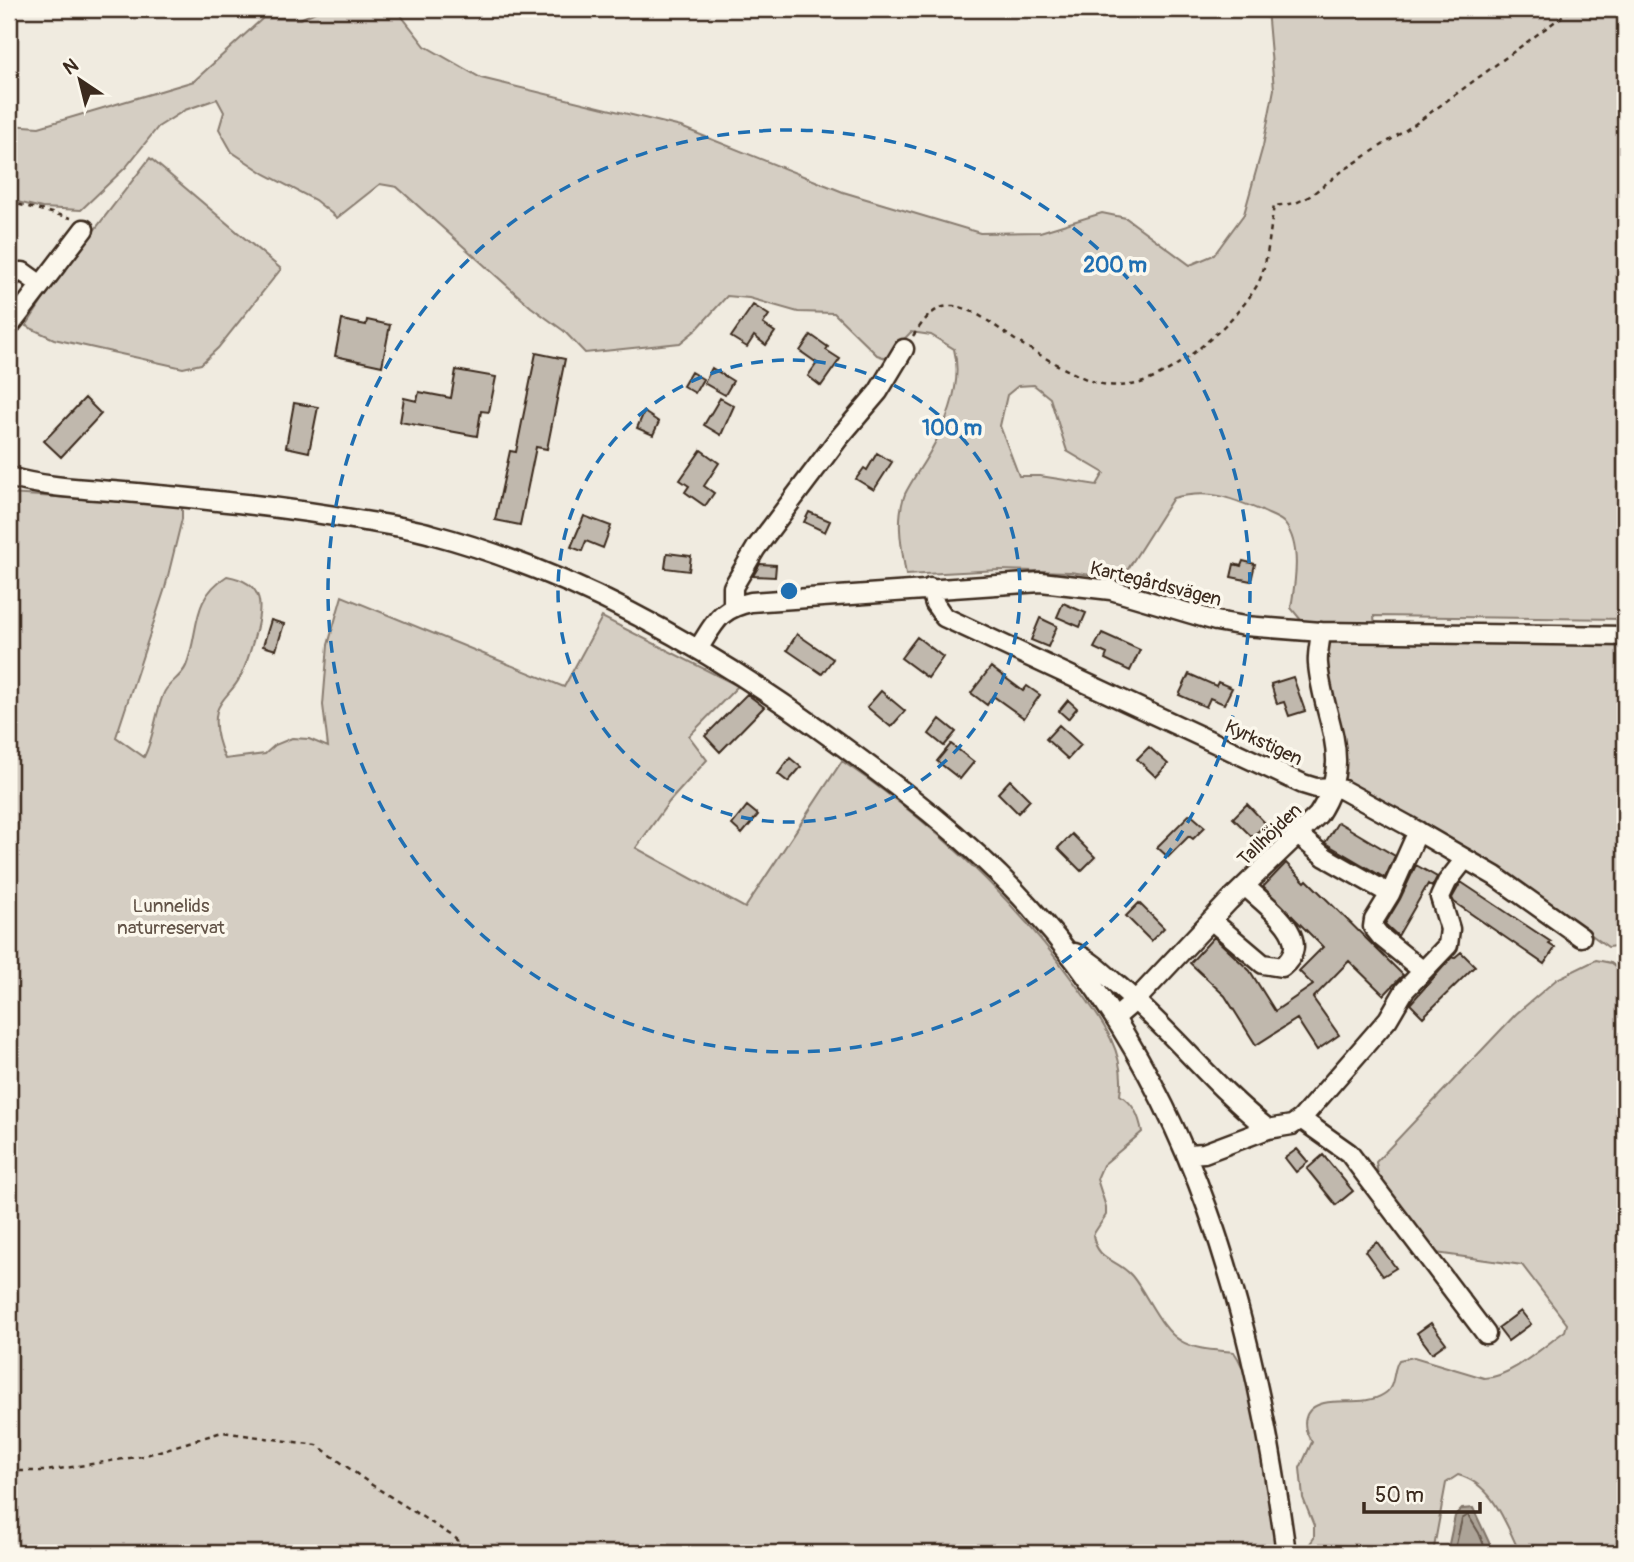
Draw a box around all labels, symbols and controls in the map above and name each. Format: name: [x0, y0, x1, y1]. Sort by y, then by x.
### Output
north arrow: [46, 46, 116, 116]
text: N: [59, 53, 83, 80]
text: 200 m: [1083, 252, 1147, 279]
text: 100 m: [922, 415, 982, 442]
street label: Kartegårdsvägen: [1088, 556, 1224, 612]
centre of rings: [777, 579, 801, 603]
street label: Kyrkstigen: [1221, 714, 1306, 771]
street label: Tallhöjden: [1233, 798, 1307, 871]
park label: Lunnelids naturreservat: [117, 894, 225, 940]
scale bar: [1364, 1471, 1480, 1515]
text: 50 m: [1375, 1482, 1424, 1509]

